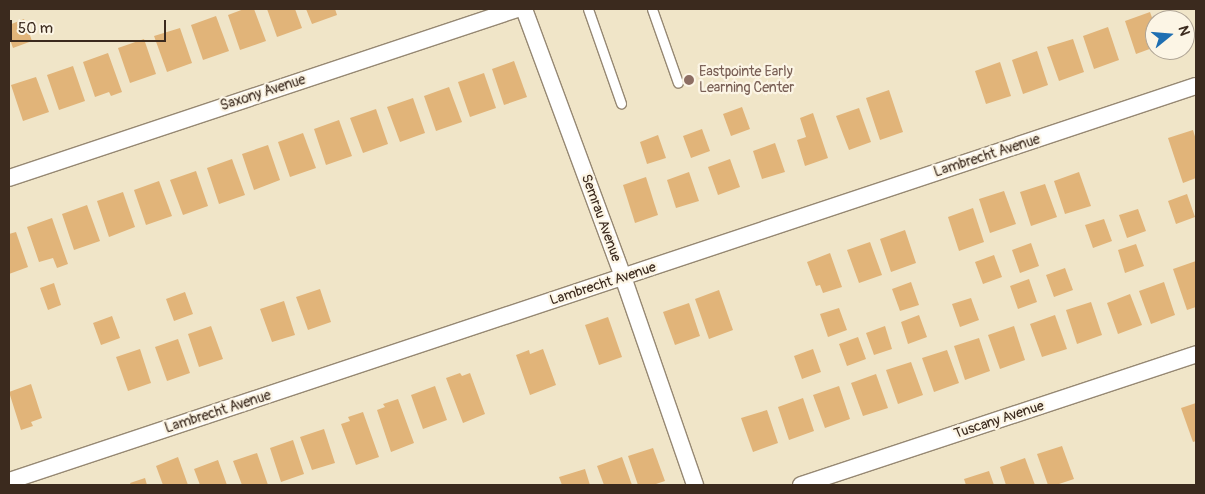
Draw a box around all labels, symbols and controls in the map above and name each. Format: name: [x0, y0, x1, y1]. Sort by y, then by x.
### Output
scale bar: [12, 10, 169, 42]
north arrow: [1145, 10, 1195, 60]
text: 50 m: [18, 19, 53, 38]
text: N: [1174, 24, 1193, 38]
place label: Eastpointe Early Learning Center: [699, 64, 794, 96]
street label: Saxony Avenue: [218, 71, 308, 115]
marker: Eastpointe Early Learning Center: [683, 74, 695, 86]
street label: Lambrecht Avenue: [932, 131, 1042, 181]
street label: Semrau Avenue: [577, 172, 625, 264]
street label: Lambrecht Avenue: [548, 259, 658, 309]
street label: Lambrecht Avenue: [163, 387, 273, 437]
street label: Tuscany Avenue: [952, 398, 1046, 442]

